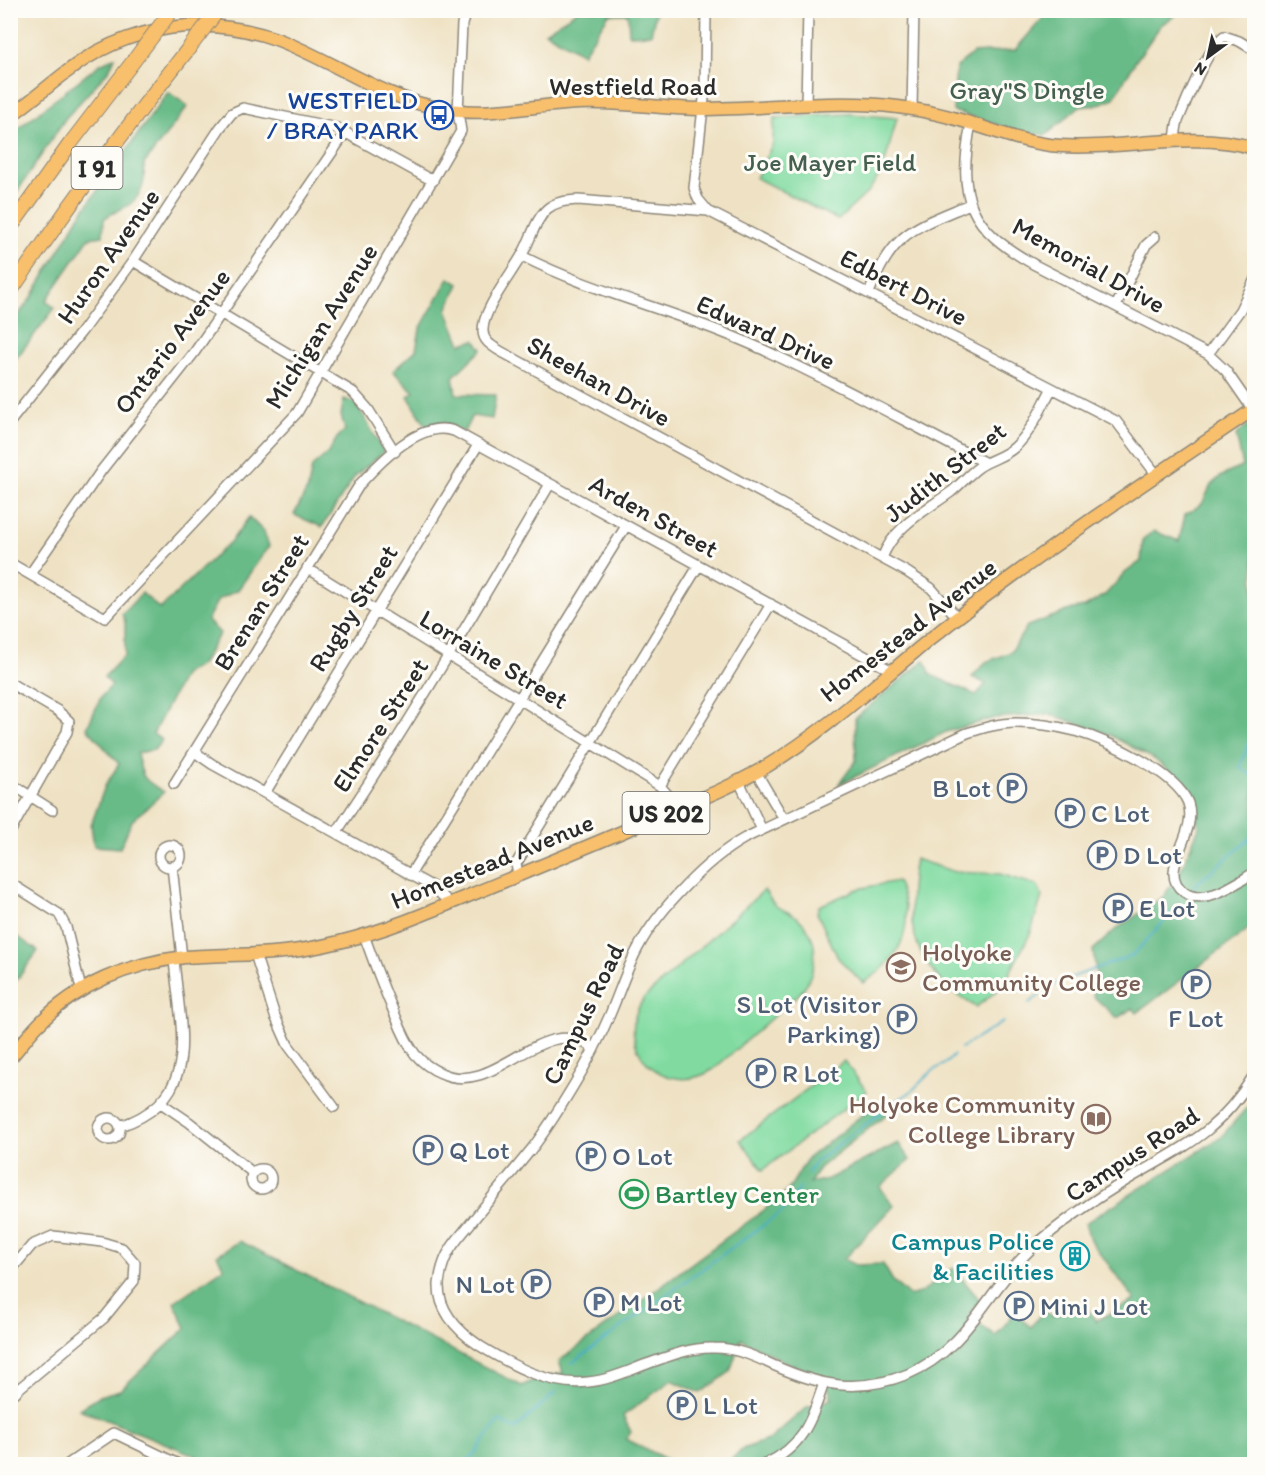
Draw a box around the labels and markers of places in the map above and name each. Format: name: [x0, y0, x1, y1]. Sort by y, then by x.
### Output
place label: WESTFIELD / BRAY PARK: [267, 84, 418, 146]
bus stop icon: WESTFIELD / BRAY PARK: [423, 99, 455, 131]
place label: B Lot: [932, 772, 991, 804]
parking icon: B Lot: [996, 772, 1028, 804]
parking icon: C Lot: [1054, 797, 1086, 829]
place label: C Lot: [1091, 797, 1150, 829]
parking icon: D Lot: [1086, 839, 1118, 871]
place label: D Lot: [1123, 839, 1182, 871]
parking icon: E Lot: [1102, 892, 1134, 924]
place label: E Lot: [1139, 892, 1196, 924]
place label: Holyoke Community College: [922, 936, 1141, 998]
school or university icon: Holyoke Community College: [885, 951, 917, 983]
parking icon: F Lot: [1180, 968, 1212, 1000]
place label: S Lot (Visitor Parking): [737, 988, 882, 1050]
place label: F Lot: [1168, 1002, 1224, 1034]
parking icon: S Lot (Visitor Parking): [886, 1003, 918, 1035]
parking icon: R Lot: [745, 1057, 777, 1089]
place label: R Lot: [782, 1057, 840, 1089]
place label: Holyoke Community College Library: [849, 1088, 1075, 1150]
library icon: Holyoke Community College Library: [1080, 1103, 1112, 1135]
parking icon: Q Lot: [412, 1134, 444, 1166]
place label: Q Lot: [449, 1134, 510, 1166]
parking icon: O Lot: [575, 1140, 607, 1172]
place label: O Lot: [612, 1140, 673, 1172]
sports icon: Bartley Center: [618, 1178, 650, 1210]
place label: Bartley Center: [655, 1178, 819, 1210]
place label: Campus Police & Facilities: [891, 1225, 1054, 1287]
building icon: Campus Police & Facilities: [1059, 1240, 1091, 1272]
place label: N Lot: [456, 1268, 515, 1300]
parking icon: N Lot: [520, 1268, 552, 1300]
parking icon: M Lot: [583, 1286, 615, 1318]
place label: M Lot: [620, 1286, 683, 1318]
parking icon: Mini J Lot: [1003, 1290, 1035, 1322]
place label: Mini J Lot: [1040, 1290, 1148, 1322]
parking icon: L Lot: [666, 1389, 698, 1421]
place label: L Lot: [703, 1389, 758, 1421]

